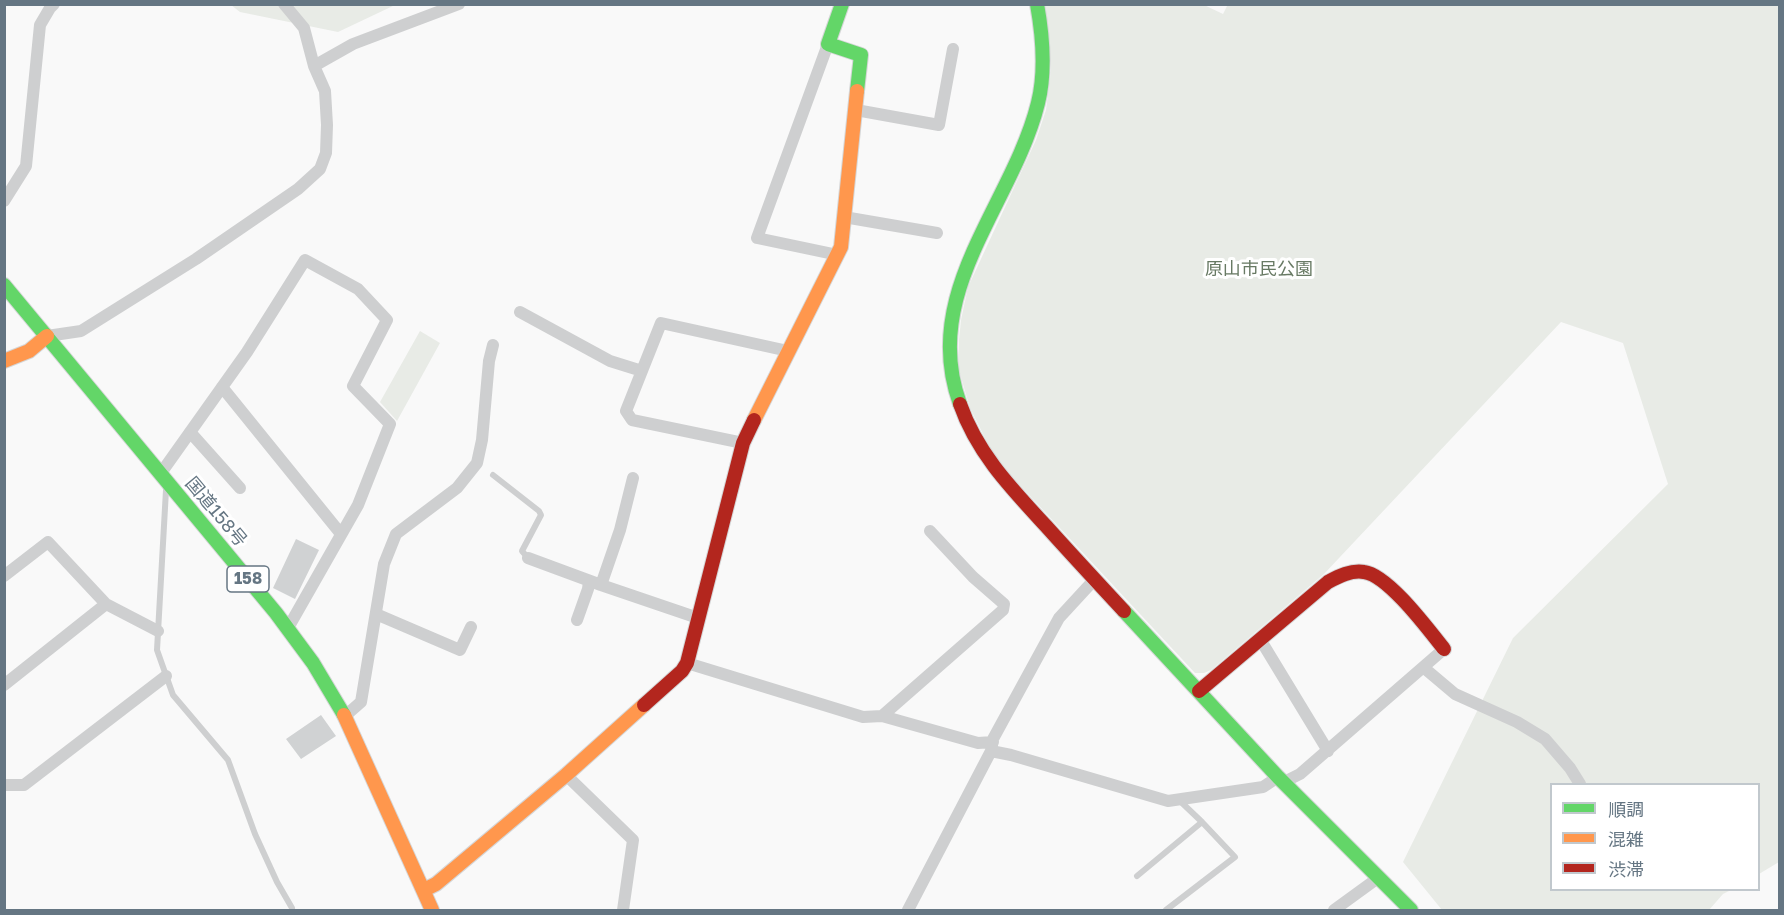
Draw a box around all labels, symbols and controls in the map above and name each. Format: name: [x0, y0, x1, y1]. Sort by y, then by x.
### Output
park label: 原山市民公園: [1205, 258, 1313, 280]
street label: 国道158号: [181, 473, 251, 551]
road number: 158: [227, 566, 269, 592]
legend: [1550, 783, 1760, 891]
text: 順調: [1608, 798, 1644, 820]
text: 混雑: [1608, 828, 1644, 850]
text: 渋滞: [1608, 858, 1644, 880]

